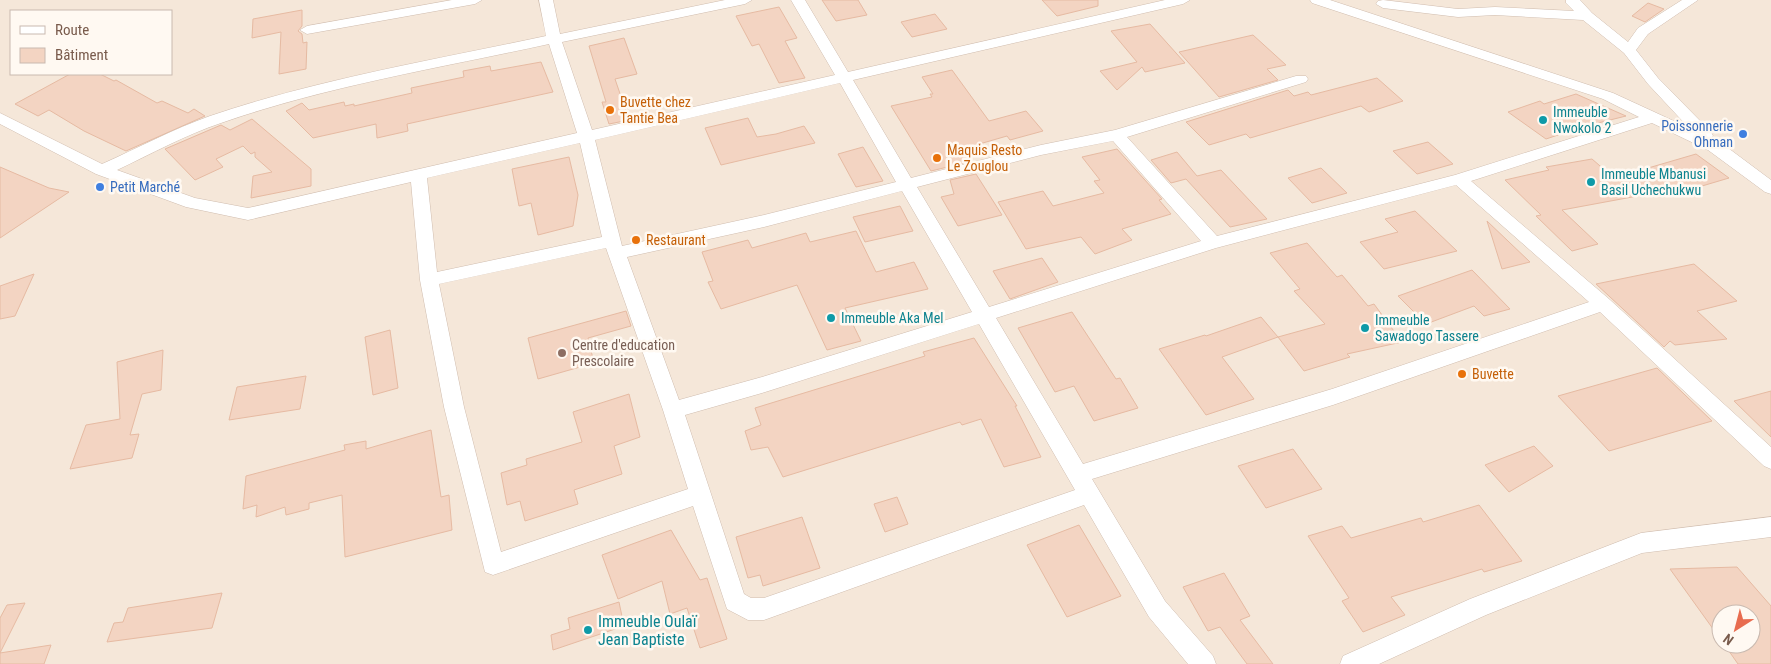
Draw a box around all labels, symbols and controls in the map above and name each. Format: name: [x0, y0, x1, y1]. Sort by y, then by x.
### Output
legend: [10, 10, 172, 75]
text: Route: [55, 21, 89, 39]
text: Bâtiment: [55, 46, 108, 64]
place label: Buvette chez Tantie Bea: [620, 94, 691, 126]
marker: Buvette chez Tantie Bea: [604, 104, 616, 116]
place label: Immeuble Nwokolo 2: [1553, 104, 1612, 136]
marker: Immeuble Nwokolo 2: [1537, 114, 1549, 126]
place label: Poissonnerie Ohman: [1661, 118, 1733, 150]
marker: Poissonnerie Ohman: [1737, 128, 1749, 140]
place label: Maquis Resto Le Zouglou: [947, 142, 1022, 174]
marker: Maquis Resto Le Zouglou: [931, 152, 943, 164]
place label: Immeuble Mbanusi Basil Uchechukwu: [1601, 166, 1706, 198]
marker: Immeuble Mbanusi Basil Uchechukwu: [1585, 176, 1597, 188]
place label: Petit Marché: [110, 179, 181, 195]
marker: Petit Marché: [94, 181, 106, 193]
place label: Restaurant: [646, 232, 706, 248]
marker: Restaurant: [630, 234, 642, 246]
place label: Immeuble Aka Mel: [841, 310, 943, 326]
marker: Immeuble Aka Mel: [825, 312, 837, 324]
place label: Immeuble Sawadogo Tassere: [1375, 312, 1479, 344]
marker: Immeuble Sawadogo Tassere: [1359, 322, 1371, 334]
place label: Centre d'education Prescolaire: [572, 337, 675, 369]
marker: Centre d'education Prescolaire: [556, 347, 568, 359]
place label: Buvette: [1472, 366, 1514, 382]
marker: Buvette: [1456, 368, 1468, 380]
north arrow: [1711, 604, 1761, 654]
place label: Immeuble Oulaï Jean Baptiste: [598, 612, 698, 649]
marker: Immeuble Oulaï Jean Baptiste: [582, 624, 594, 636]
text: N: [1720, 631, 1737, 649]

